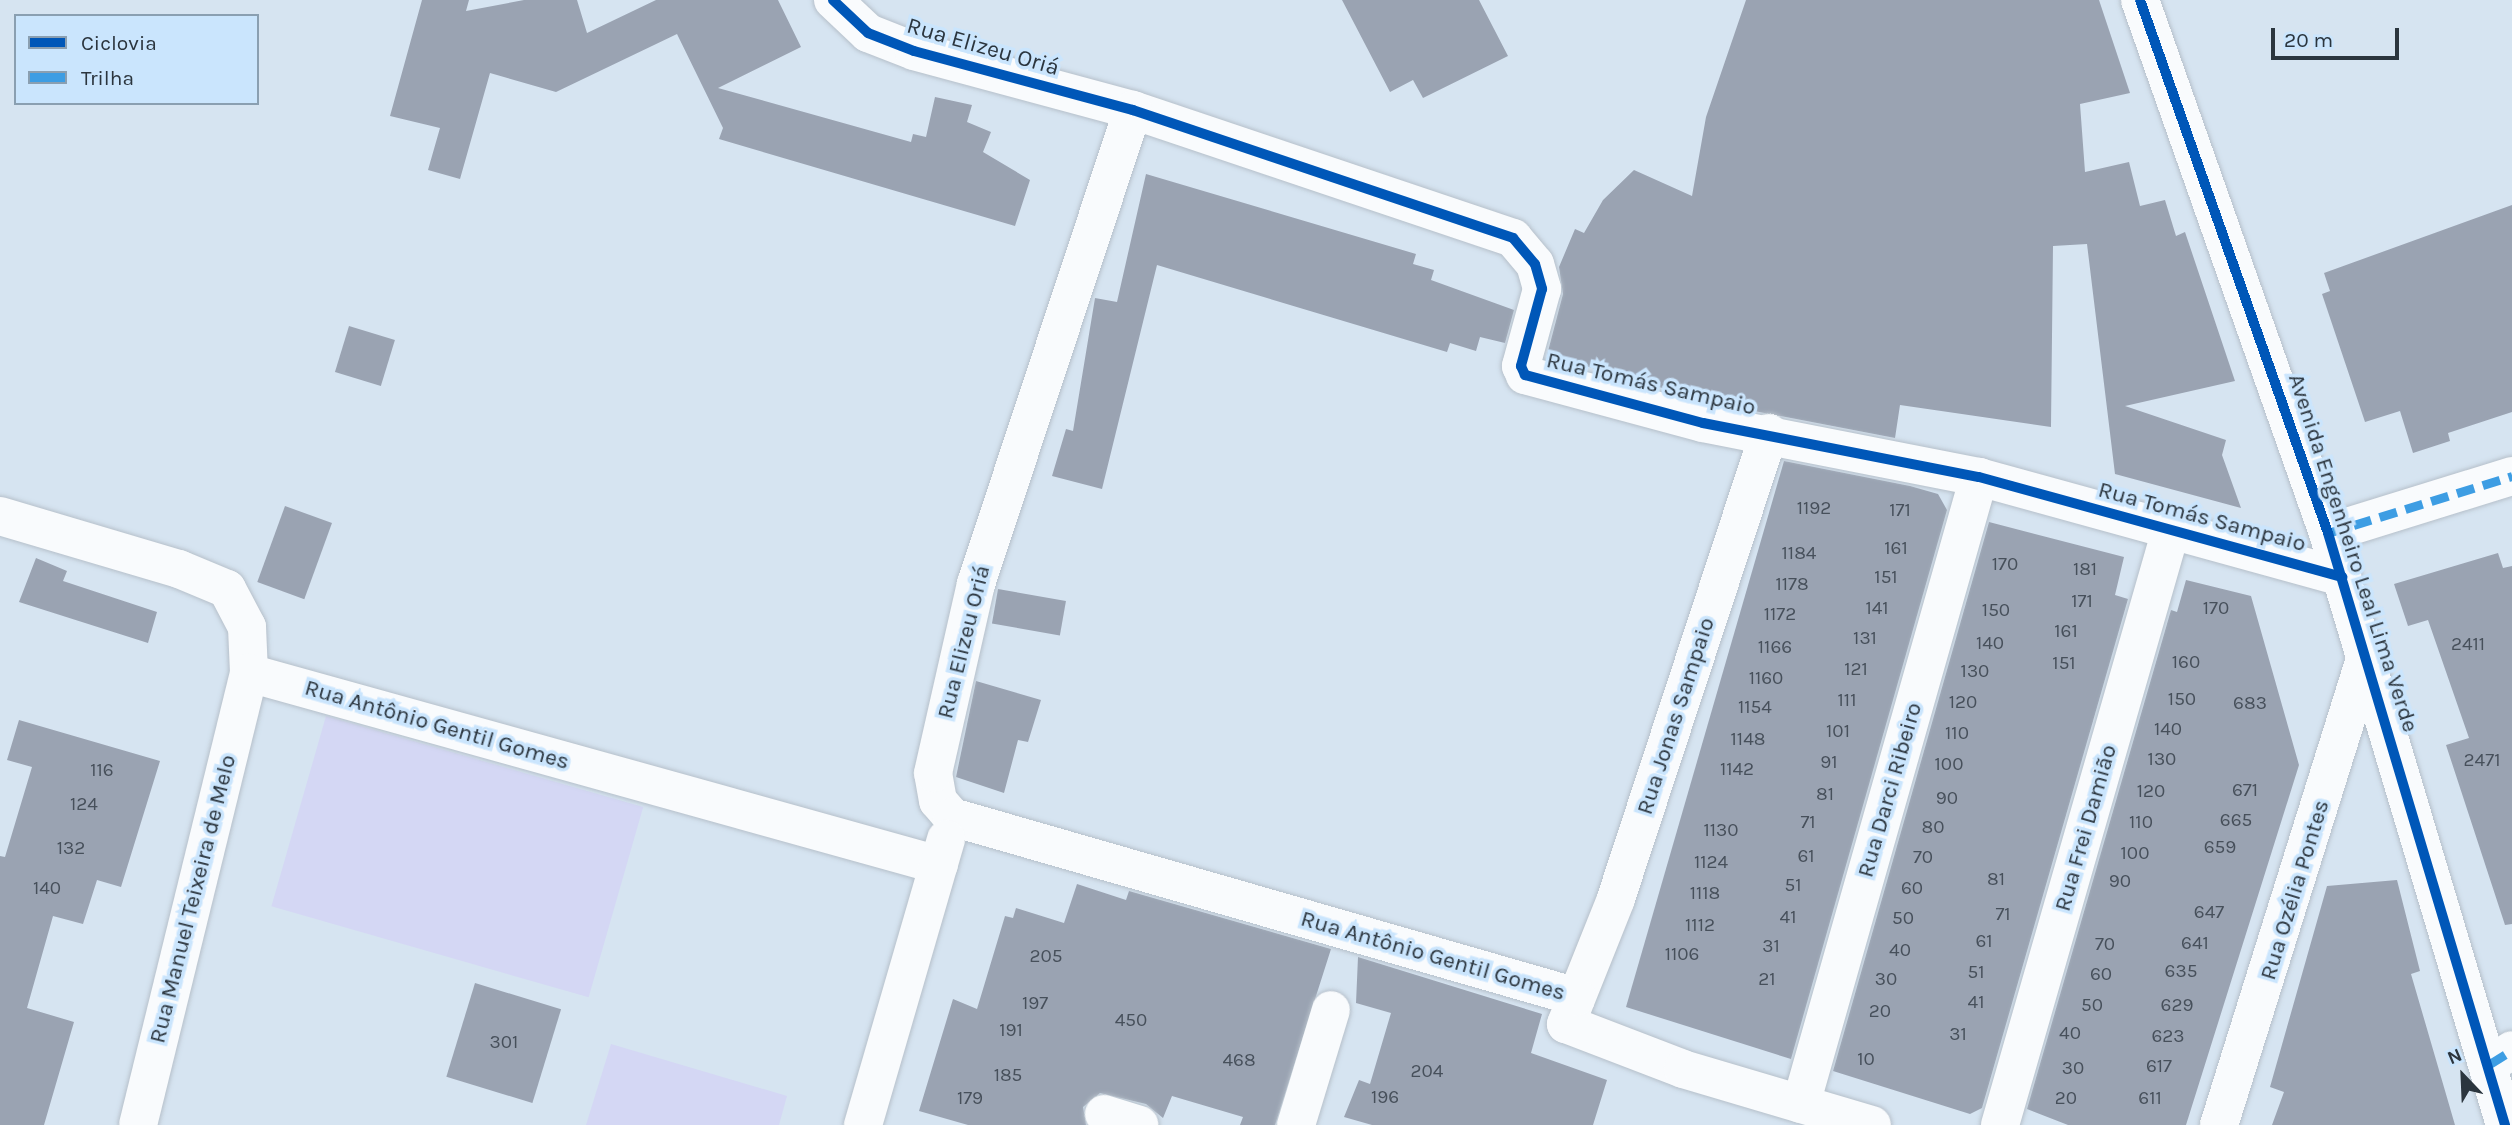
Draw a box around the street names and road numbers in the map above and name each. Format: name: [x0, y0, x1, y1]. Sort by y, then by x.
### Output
street label: Rua Elizeu Oriá: [904, 12, 1062, 82]
street label: Rua Tomás Sampaio: [1544, 347, 1758, 421]
street label: Avenida Engenheiro Leal Lima Verde: [2282, 370, 2424, 736]
street label: Rua Tomás Sampaio: [2095, 476, 2309, 558]
street label: Rua Elizeu Oriá: [932, 562, 996, 722]
street label: Rua Jonas Sampaio: [1631, 614, 1721, 818]
street label: Rua Antônio Gentil Gomes: [302, 674, 572, 776]
street label: Rua Darci Ribeiro: [1852, 699, 1928, 881]
street label: Rua Frei Damião: [2049, 741, 2123, 915]
street label: Rua Manuel Teixeira de Melo: [144, 752, 242, 1046]
street label: Rua Ozélia Pontes: [2254, 797, 2336, 983]
street label: Rua Antônio Gentil Gomes: [1298, 905, 1568, 1007]

